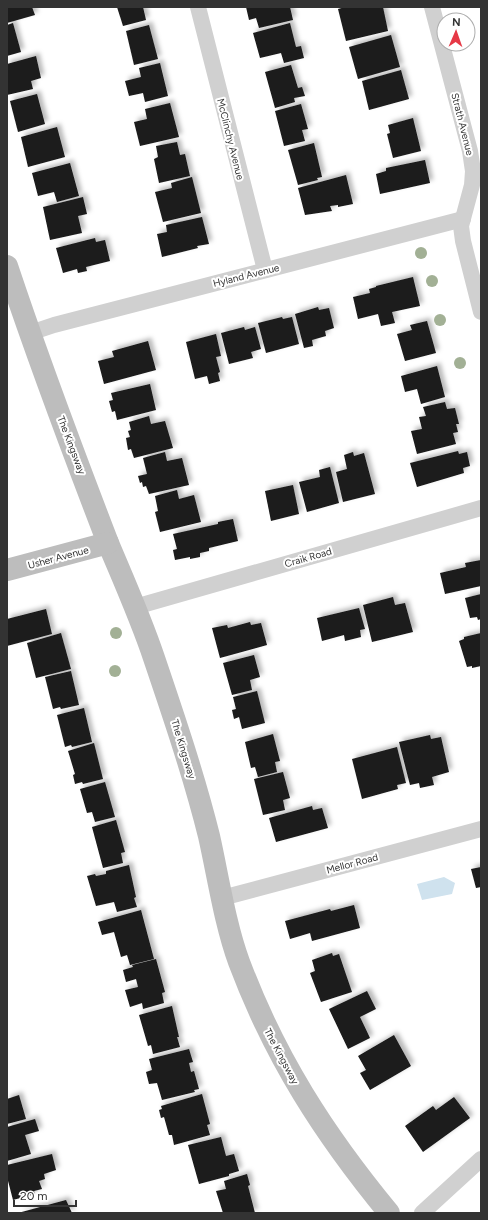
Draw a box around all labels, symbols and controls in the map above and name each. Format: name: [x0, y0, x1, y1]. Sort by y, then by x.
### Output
north arrow: [436, 12, 476, 52]
text: N: [452, 16, 461, 29]
street label: Strath Avenue: [448, 91, 477, 157]
street label: McClinchy Avenue: [214, 97, 247, 182]
street label: Hyland Avenue: [212, 261, 281, 290]
street label: The Kingsway: [54, 414, 89, 477]
street label: Usher Avenue: [26, 543, 90, 572]
street label: Craik Road: [283, 545, 333, 570]
street label: The Kingsway: [168, 718, 199, 781]
street label: Mellor Road: [325, 850, 380, 877]
street label: The Kingsway: [261, 1026, 302, 1087]
scale bar: [14, 1182, 76, 1208]
text: 20 m: [20, 1189, 48, 1203]

